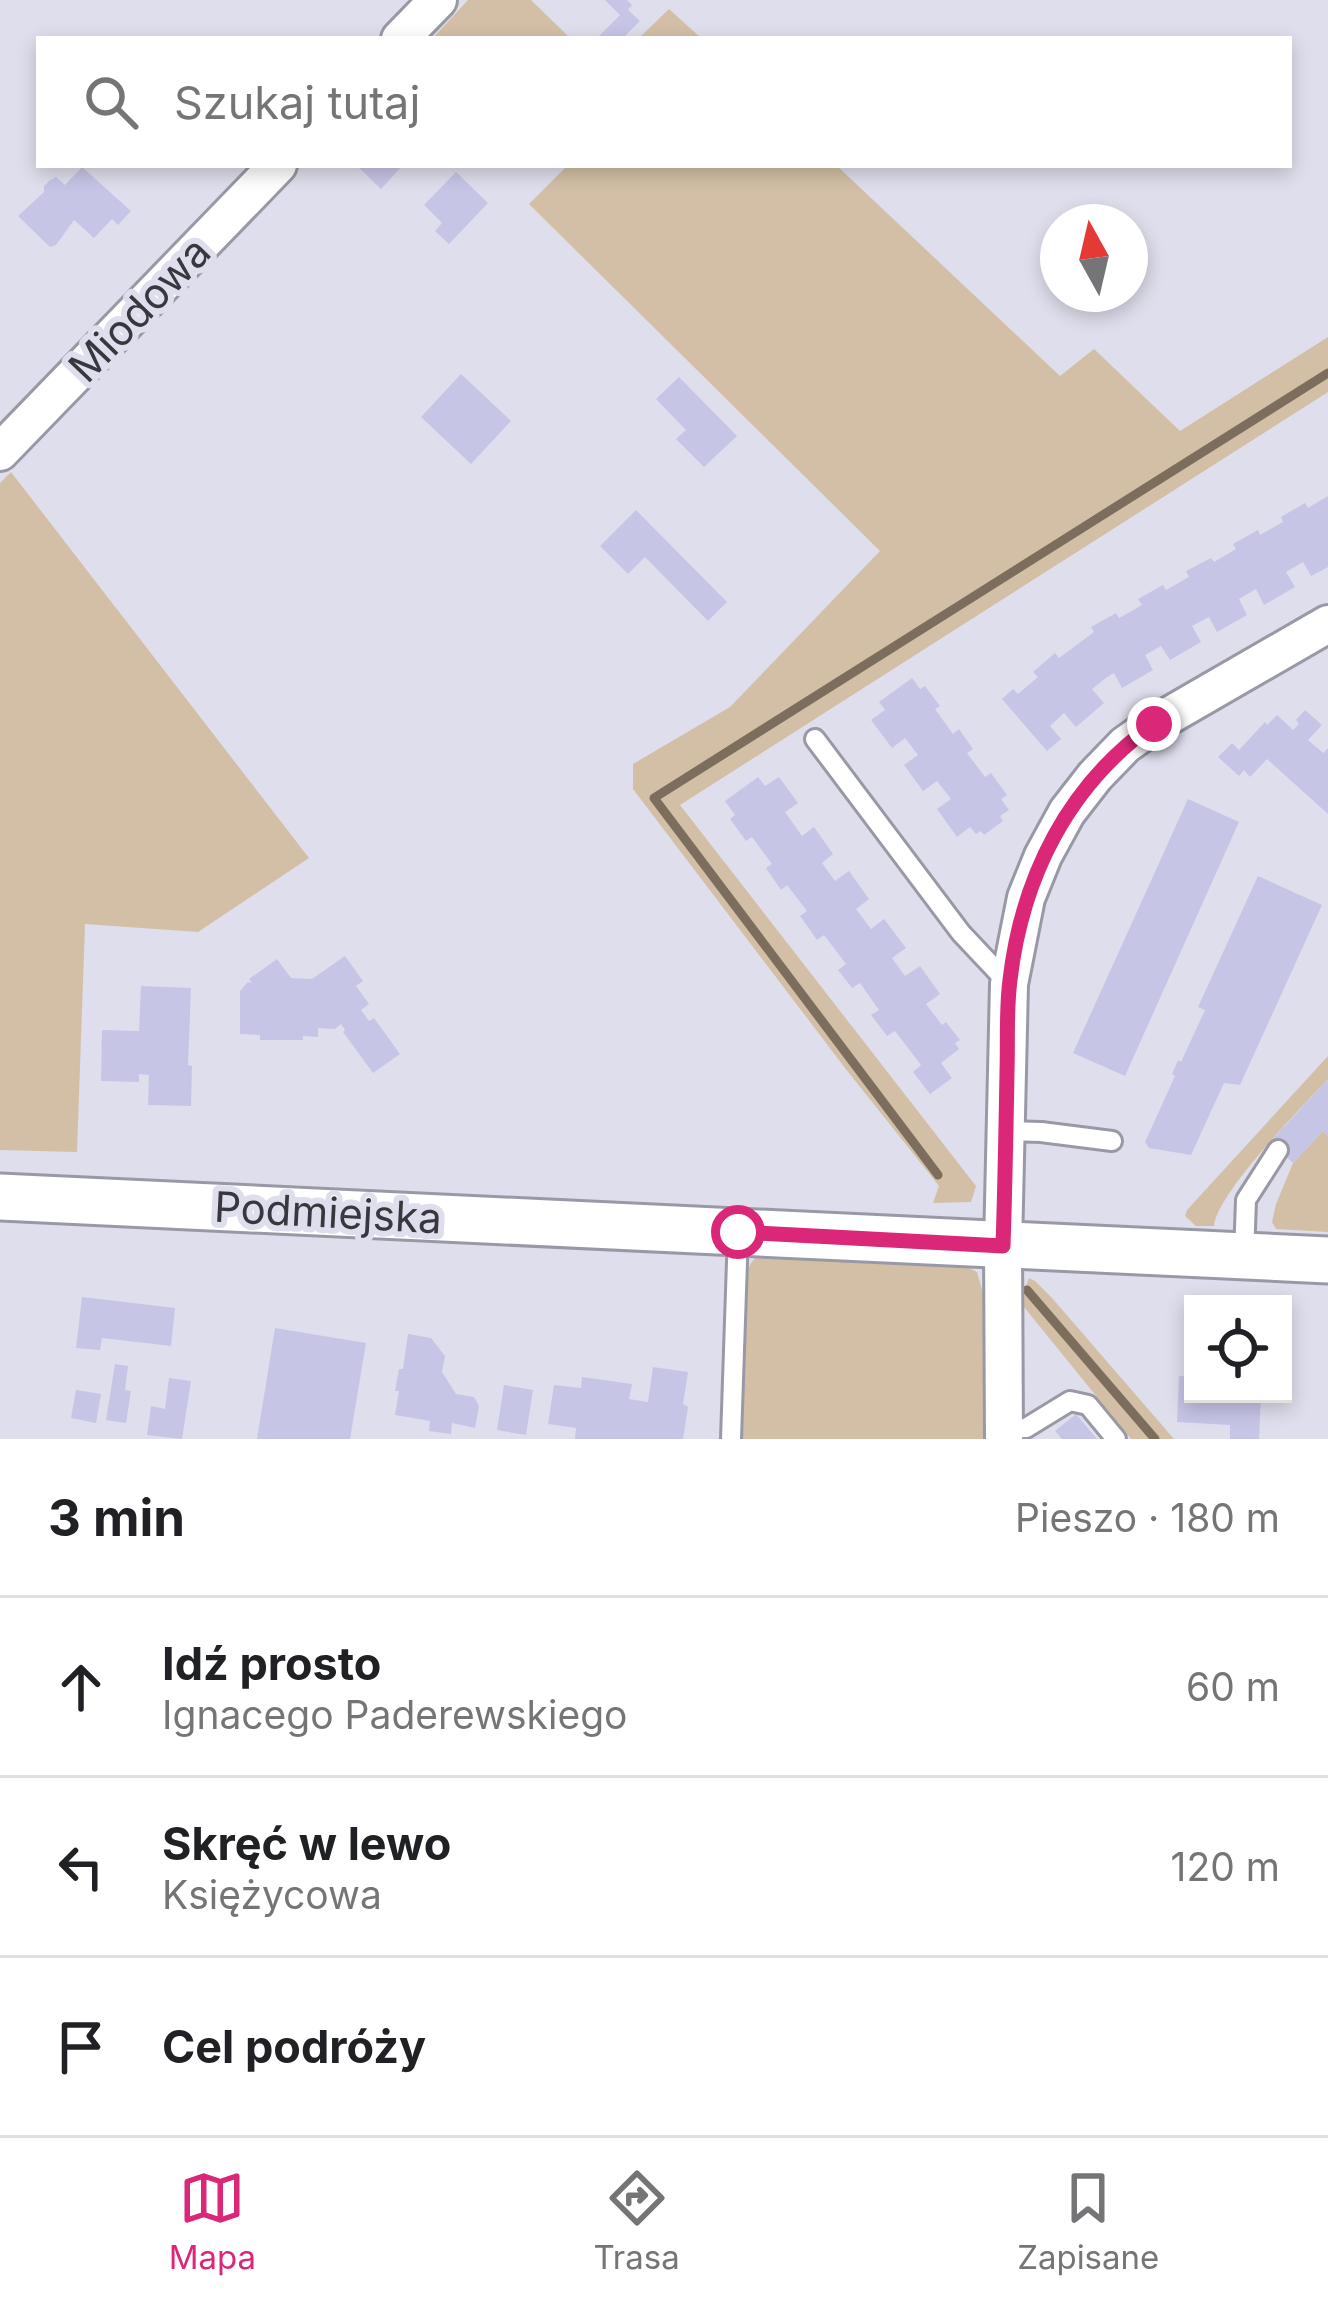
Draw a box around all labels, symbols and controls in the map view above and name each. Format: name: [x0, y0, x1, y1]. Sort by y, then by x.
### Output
search box: [36, 36, 1292, 168]
icon: search: [78, 69, 144, 135]
text: Szukaj tutaj: [174, 75, 420, 130]
north arrow: [1040, 204, 1148, 312]
street label: Miodowa: [58, 226, 220, 392]
route end: [1127, 697, 1181, 751]
street label: Podmiejska: [213, 1181, 443, 1243]
route start: [711, 1205, 765, 1259]
map controls: [1184, 1295, 1292, 1403]
button: locate: [1184, 1295, 1292, 1403]
text: 3 min: [48, 1487, 185, 1548]
text: Pieszo · 180 m: [1015, 1494, 1280, 1541]
text: Idź prosto: [162, 1636, 381, 1691]
icon: ahead: [48, 1654, 114, 1720]
text: 60 m: [1186, 1663, 1280, 1710]
text: Ignacego Paderewskiego: [162, 1691, 628, 1738]
text: Skręć w lewo: [162, 1816, 451, 1871]
icon: left: [48, 1834, 114, 1900]
text: 120 m: [1171, 1843, 1280, 1890]
text: Księżycowa: [162, 1871, 382, 1918]
icon: arrive: [48, 2014, 114, 2080]
text: Cel podróży: [162, 2019, 426, 2074]
tab: Mapa: [169, 2165, 256, 2277]
tab: Trasa: [593, 2165, 680, 2277]
tab: Zapisane: [1017, 2165, 1159, 2277]

